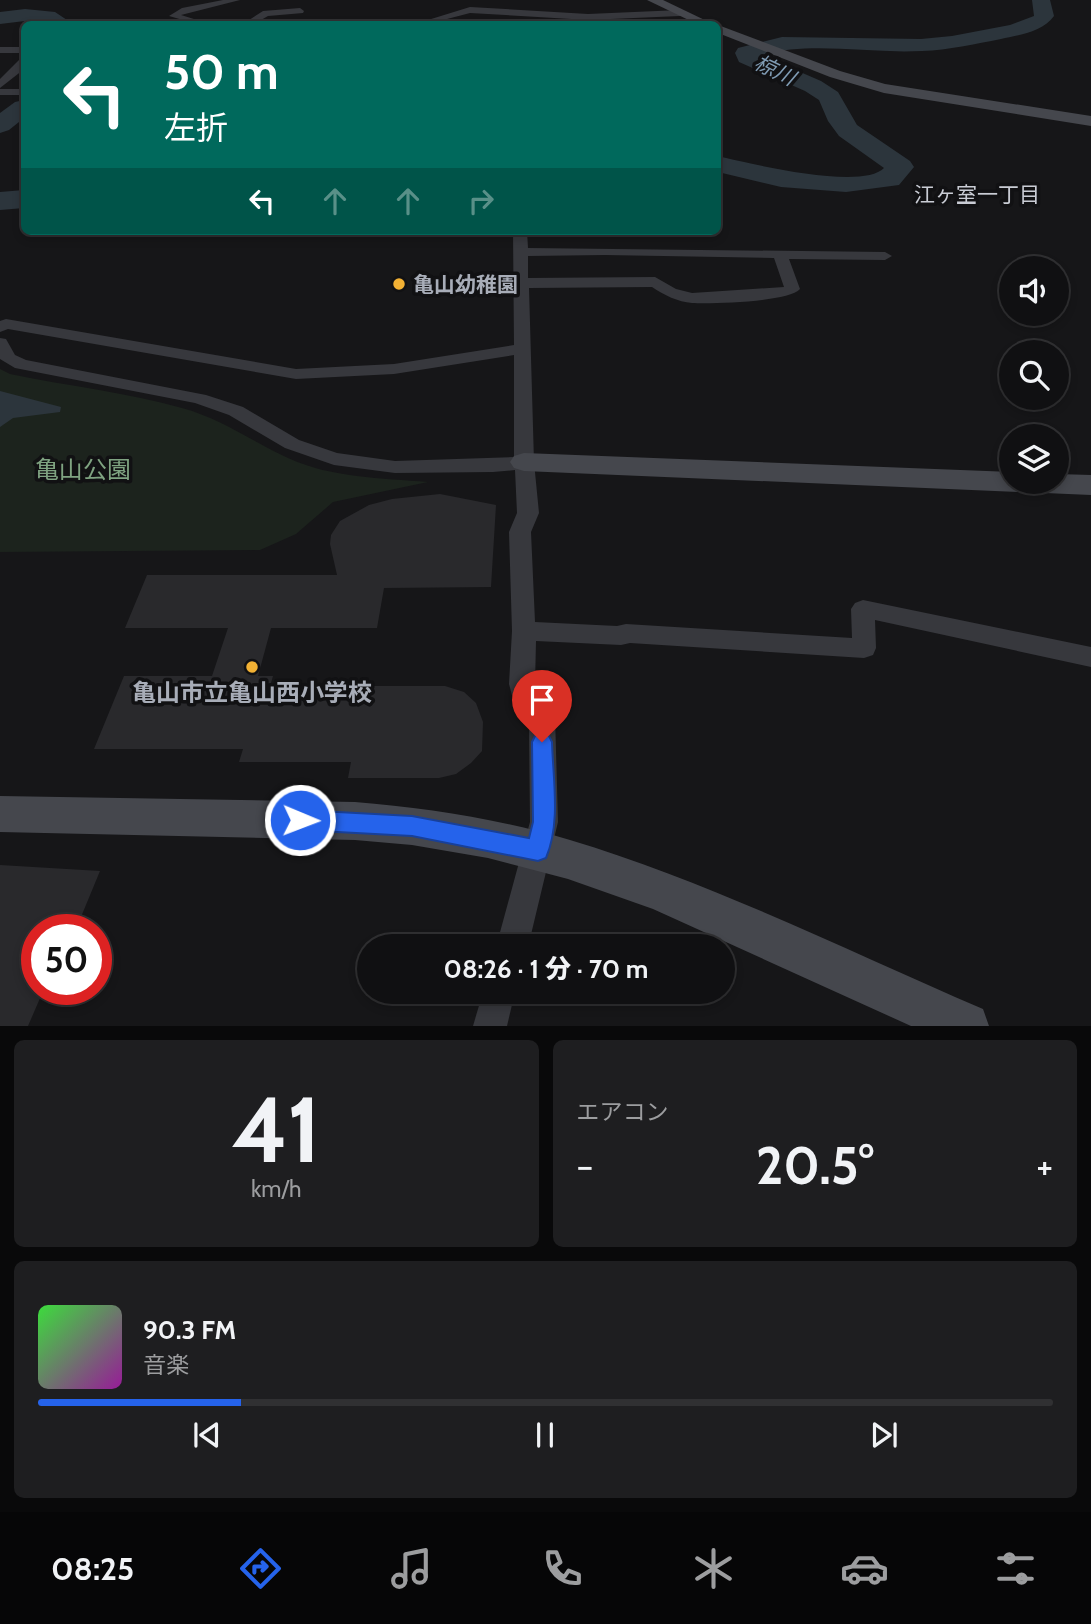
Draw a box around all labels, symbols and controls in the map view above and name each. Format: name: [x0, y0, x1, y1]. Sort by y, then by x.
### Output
text: 50 m: [164, 42, 279, 101]
icon: left: [49, 49, 140, 140]
water label: 椋川: [751, 50, 801, 91]
text: 左折: [164, 108, 228, 147]
icon: left: [243, 182, 281, 220]
icon: ahead: [316, 182, 354, 220]
icon: ahead: [389, 182, 427, 220]
icon: right: [462, 182, 500, 220]
district label: 江ヶ室一丁目: [914, 182, 1040, 207]
map controls: [999, 256, 1069, 494]
button: sound: [999, 256, 1069, 326]
place label: 亀山幼稚園: [413, 272, 518, 297]
marker: 亀山幼稚園: [391, 276, 407, 292]
button: search: [999, 340, 1069, 410]
button: layers: [999, 424, 1069, 494]
park label: 亀山公園: [35, 455, 131, 484]
marker: 亀山市立亀山西小学校: [244, 659, 260, 675]
pin: [512, 670, 572, 742]
place label: 亀山市立亀山西小学校: [132, 678, 372, 707]
icon: arrive: [523, 681, 561, 719]
position arrow: [263, 783, 337, 857]
speed limit sign: 50: [21, 914, 112, 1005]
text: 08:26 · 1 分 · 70 m: [444, 953, 648, 985]
text: 41: [232, 1074, 321, 1185]
text: エアコン: [577, 1098, 669, 1126]
text: 20.5°: [756, 1134, 874, 1197]
text: −: [577, 1142, 593, 1189]
text: +: [1036, 1142, 1053, 1189]
text: km/h: [251, 1175, 301, 1203]
text: 90.3 FM: [143, 1314, 236, 1346]
text: 音楽: [143, 1351, 189, 1379]
icon: previous: [188, 1416, 226, 1454]
icon: pause: [526, 1416, 564, 1454]
icon: next: [865, 1416, 903, 1454]
icon: directions: [236, 1544, 285, 1593]
icon: music: [387, 1544, 436, 1593]
icon: phone: [538, 1544, 587, 1593]
icon: climate: [689, 1544, 738, 1593]
icon: car: [840, 1544, 889, 1593]
icon: filters: [991, 1544, 1040, 1593]
text: 08:25: [51, 1549, 134, 1588]

